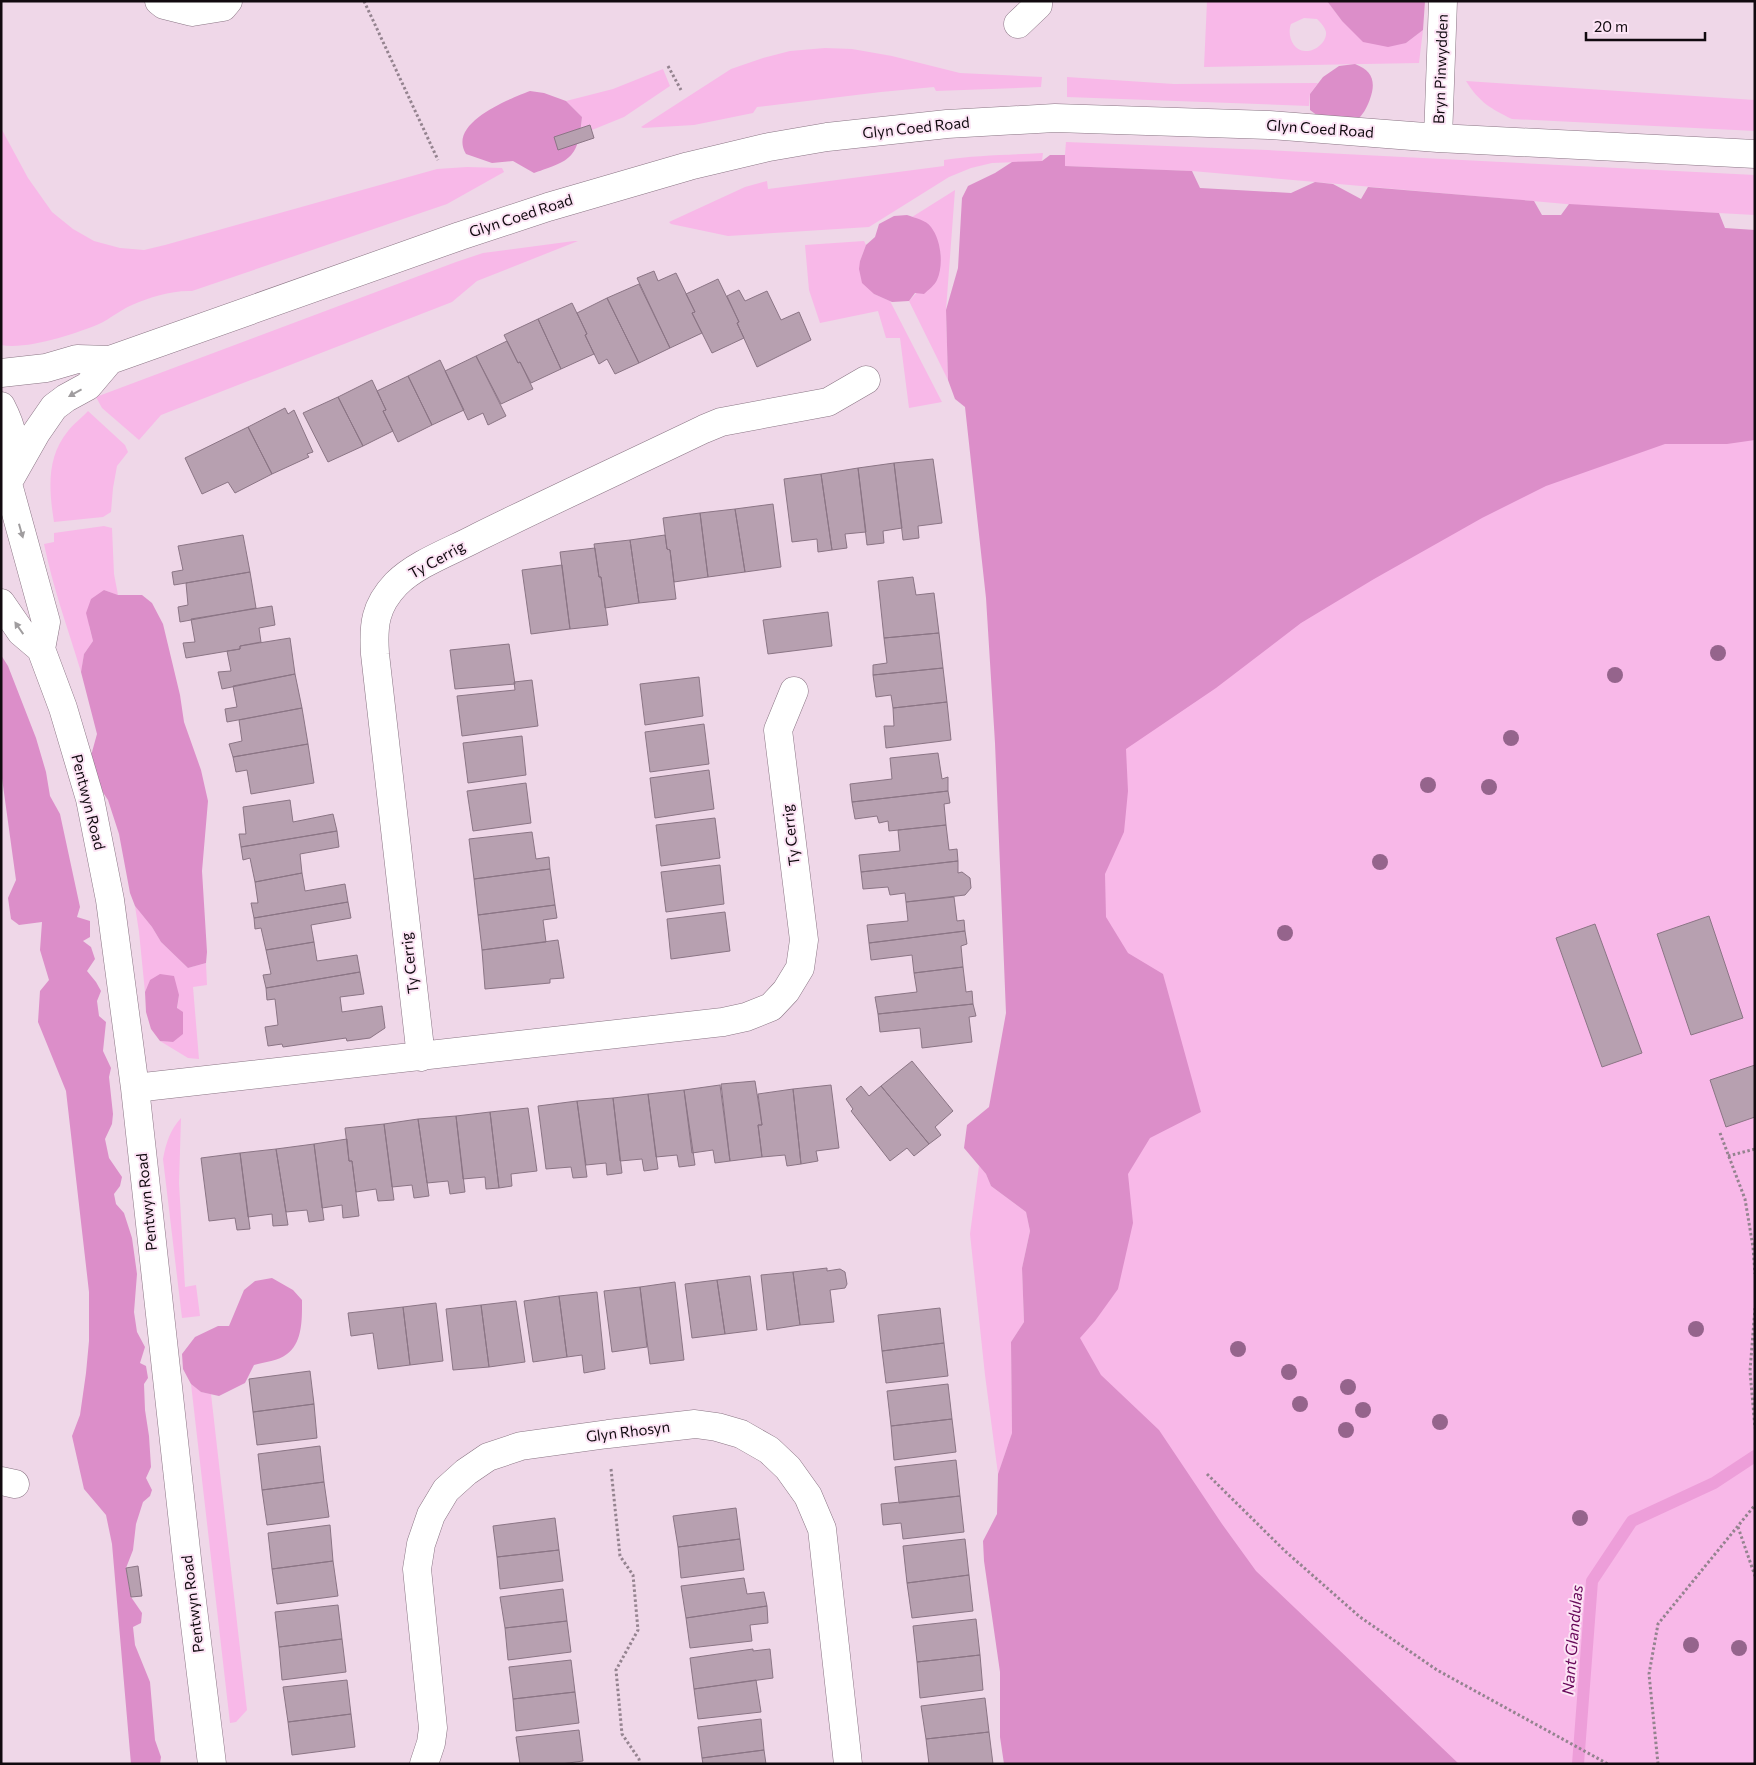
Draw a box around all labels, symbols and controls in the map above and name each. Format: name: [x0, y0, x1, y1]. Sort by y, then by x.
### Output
scale bar: [1586, 10, 1705, 42]
street label: Bryn Pinwydden: [1429, 14, 1451, 124]
text: 20 m: [1594, 17, 1628, 35]
street label: Glyn Coed Road: [861, 112, 970, 142]
street label: Glyn Coed Road: [1266, 115, 1374, 141]
street label: Glyn Coed Road: [467, 190, 575, 240]
one-way arrow: [68, 389, 82, 397]
one-way arrow: [18, 524, 26, 539]
street label: Ty Cerrig: [405, 536, 468, 582]
one-way arrow: [14, 621, 24, 635]
street label: Pentwyn Road: [68, 752, 110, 852]
street label: Ty Cerrig: [777, 804, 803, 867]
street label: Ty Cerrig: [396, 932, 422, 995]
street label: Pentwyn Road: [132, 1152, 160, 1252]
street label: Glyn Rhosyn: [585, 1417, 671, 1445]
street label: Pentwyn Road: [177, 1554, 207, 1654]
water label: Nant Glandulas: [1557, 1584, 1586, 1696]

